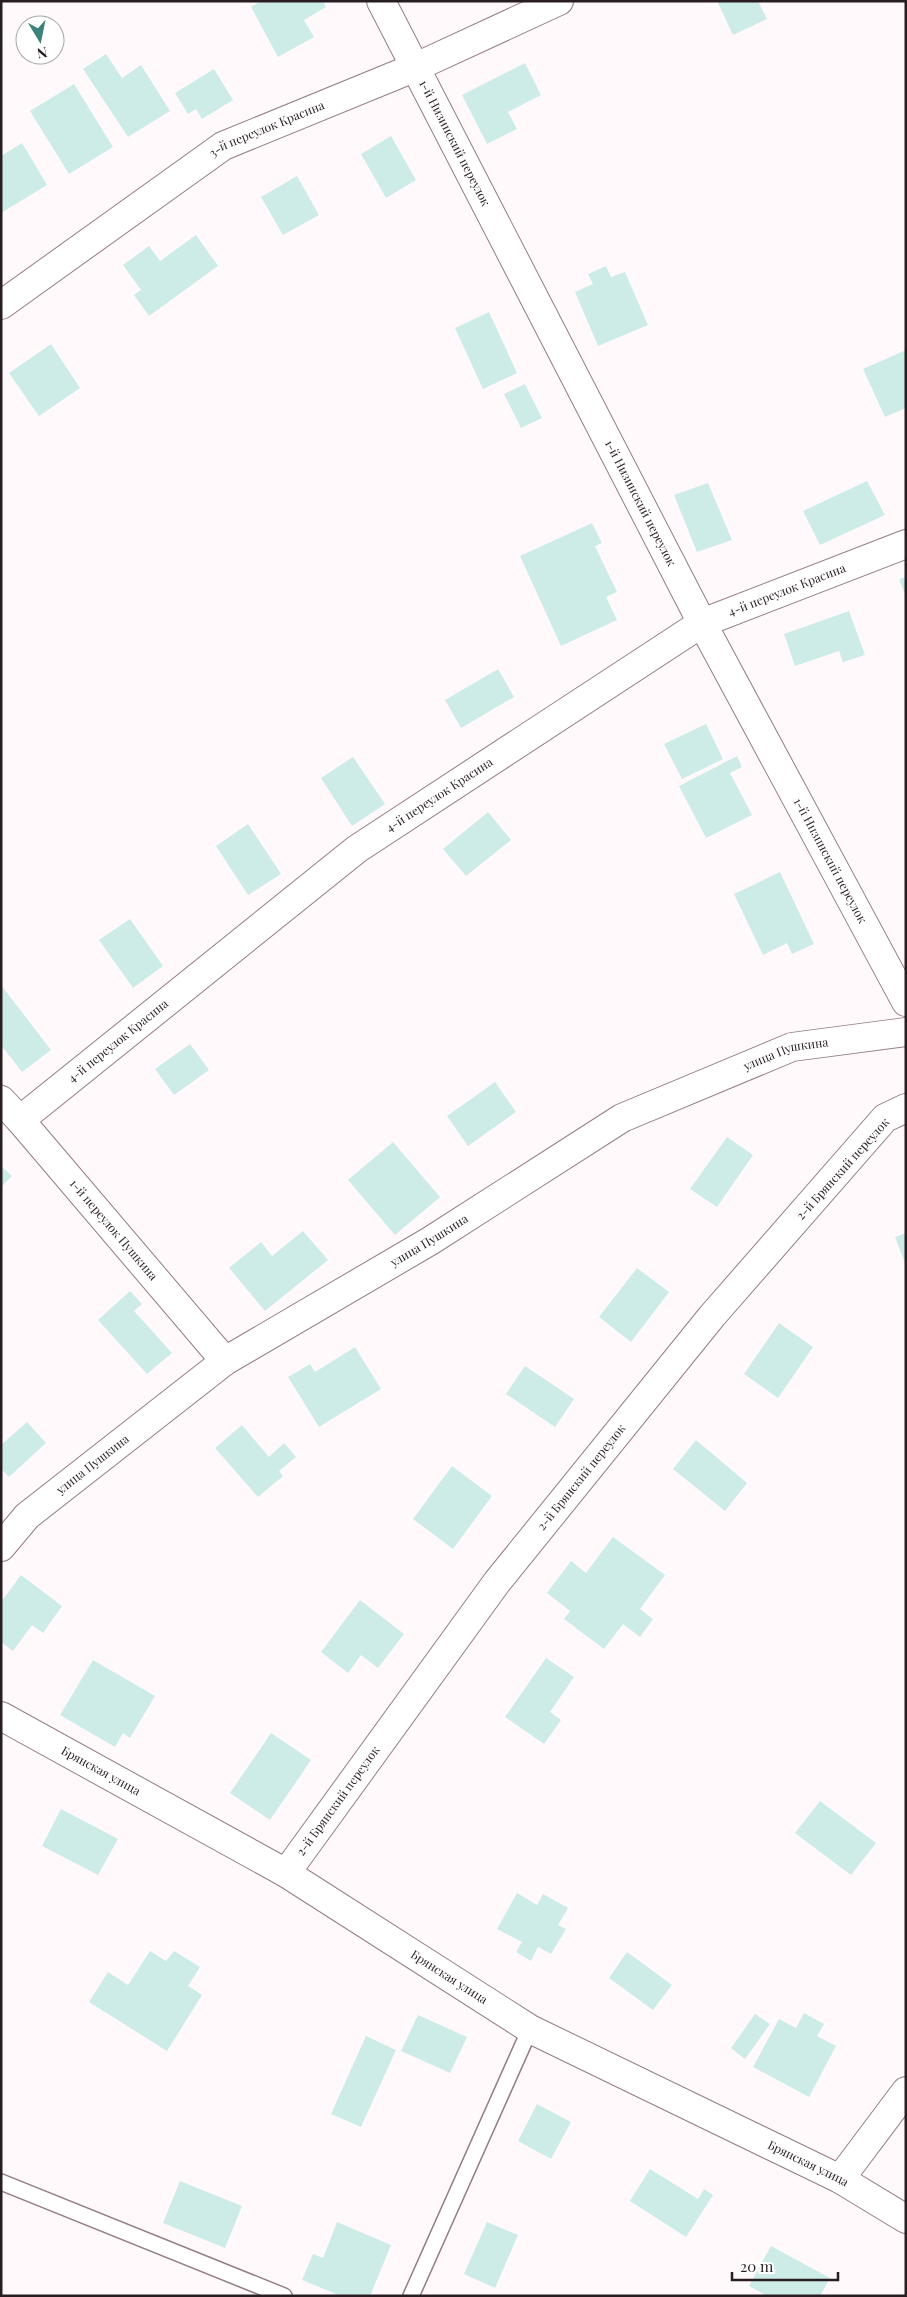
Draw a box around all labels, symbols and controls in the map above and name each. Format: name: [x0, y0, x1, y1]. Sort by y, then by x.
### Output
north arrow: [15, 15, 65, 65]
text: N: [36, 43, 49, 64]
street label: 1-й Низинский переулок: [416, 77, 495, 209]
street label: 3-й переулок Красина: [206, 96, 326, 160]
street label: 1-й Низинский переулок: [602, 437, 680, 569]
street label: 4-й переулок Красина: [726, 559, 848, 619]
street label: 4-й переулок Красина: [382, 753, 495, 835]
street label: 1-й Низинский переулок: [791, 795, 871, 926]
street label: 4-й переулок Красина: [64, 995, 171, 1086]
street label: улица Пушкина: [740, 1033, 829, 1074]
street label: 2-й Брянский переулок: [792, 1114, 892, 1223]
street label: 1-й переулок Пушкина: [67, 1175, 162, 1283]
street label: улица Пушкина: [386, 1210, 471, 1270]
street label: 2-й Брянский переулок: [533, 1420, 629, 1533]
street label: улица Пушкина: [52, 1430, 132, 1498]
street label: Брянская улица: [59, 1742, 144, 1798]
street label: 2-й Брянский переулок: [292, 1742, 383, 1859]
street label: Брянская улица: [408, 1946, 491, 2007]
street label: Брянская улица: [765, 2136, 852, 2190]
scale bar: [732, 2250, 838, 2282]
text: 20 m: [740, 2256, 774, 2276]

